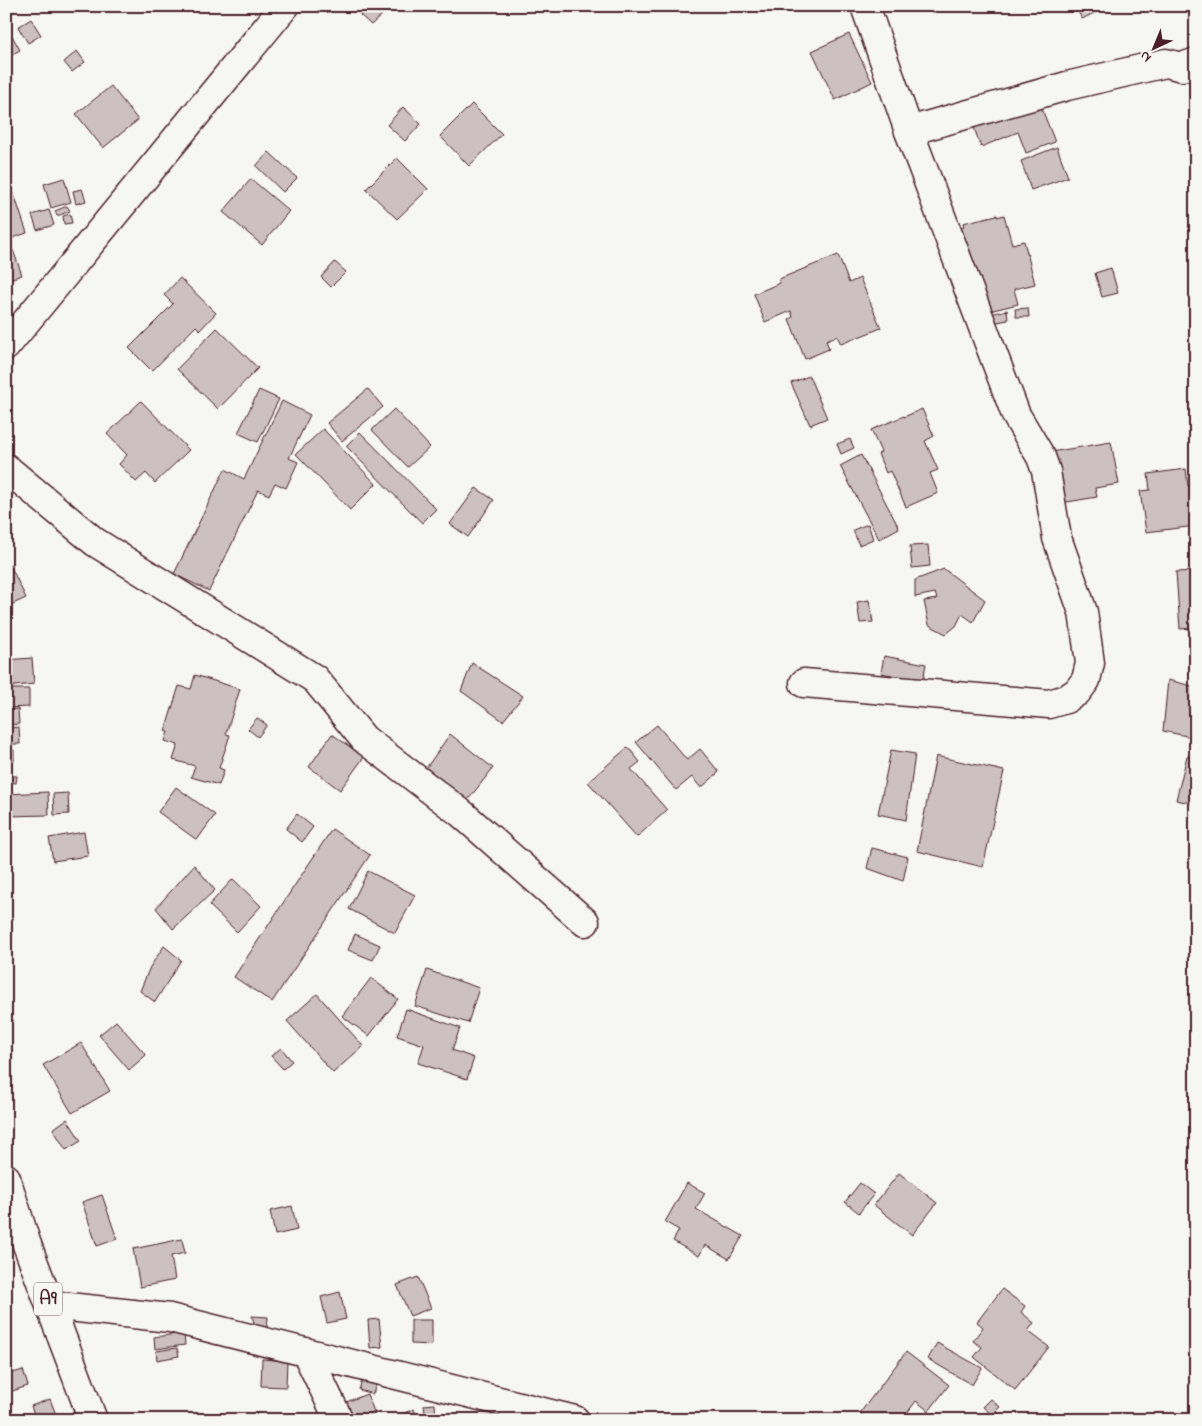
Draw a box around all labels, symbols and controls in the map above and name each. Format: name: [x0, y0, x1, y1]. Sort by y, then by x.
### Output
north arrow: [1130, 22, 1180, 72]
text: N: [1135, 45, 1157, 67]
road number: A9: [34, 1282, 62, 1316]

